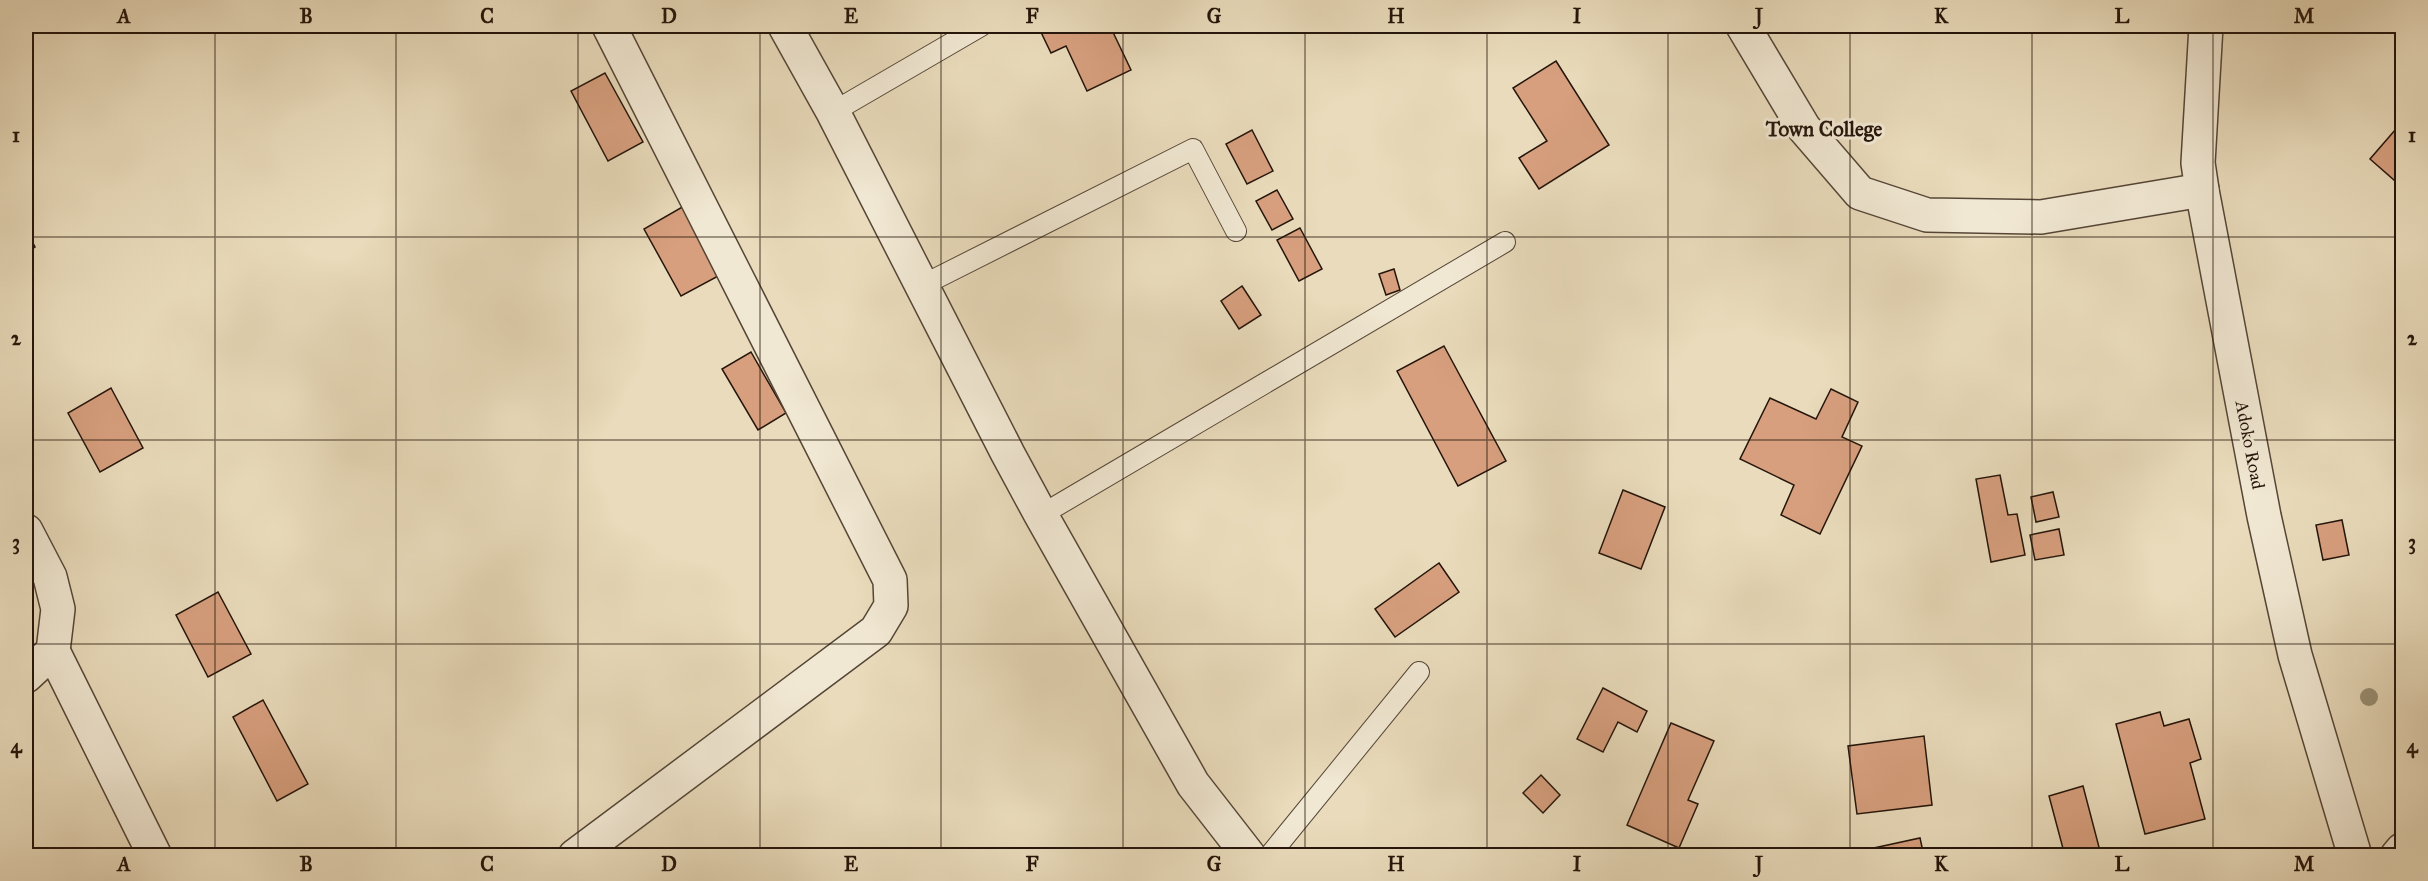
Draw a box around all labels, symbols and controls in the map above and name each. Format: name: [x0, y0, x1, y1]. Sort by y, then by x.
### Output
text: A: [115, 4, 131, 28]
text: B: [299, 4, 313, 28]
text: C: [480, 4, 494, 28]
text: D: [661, 4, 677, 28]
text: E: [844, 4, 859, 28]
text: F: [1025, 4, 1039, 28]
text: G: [1207, 4, 1222, 28]
text: H: [1387, 4, 1405, 28]
text: I: [1573, 4, 1582, 28]
text: J: [1752, 4, 1764, 30]
text: K: [1934, 4, 1949, 28]
text: L: [2115, 4, 2130, 28]
text: M: [2294, 4, 2315, 28]
district label: Town College: [1765, 116, 1882, 142]
text: 1: [12, 123, 20, 147]
text: 1: [2408, 123, 2416, 147]
text: 2: [11, 326, 22, 350]
text: 2: [2407, 326, 2418, 350]
street label: Adoko Road: [2230, 398, 2269, 491]
text: 3: [12, 530, 20, 555]
text: 3: [2408, 530, 2416, 555]
text: 4: [10, 734, 22, 759]
text: 4: [2406, 734, 2418, 759]
text: A: [115, 852, 131, 876]
text: B: [299, 852, 313, 876]
text: C: [480, 852, 494, 876]
text: D: [661, 852, 677, 876]
text: E: [844, 852, 859, 876]
text: F: [1025, 852, 1039, 876]
text: G: [1207, 852, 1222, 876]
text: H: [1387, 852, 1405, 876]
text: I: [1573, 852, 1582, 876]
text: J: [1752, 852, 1764, 878]
text: K: [1934, 852, 1949, 876]
text: L: [2115, 852, 2130, 876]
text: M: [2294, 852, 2315, 876]

